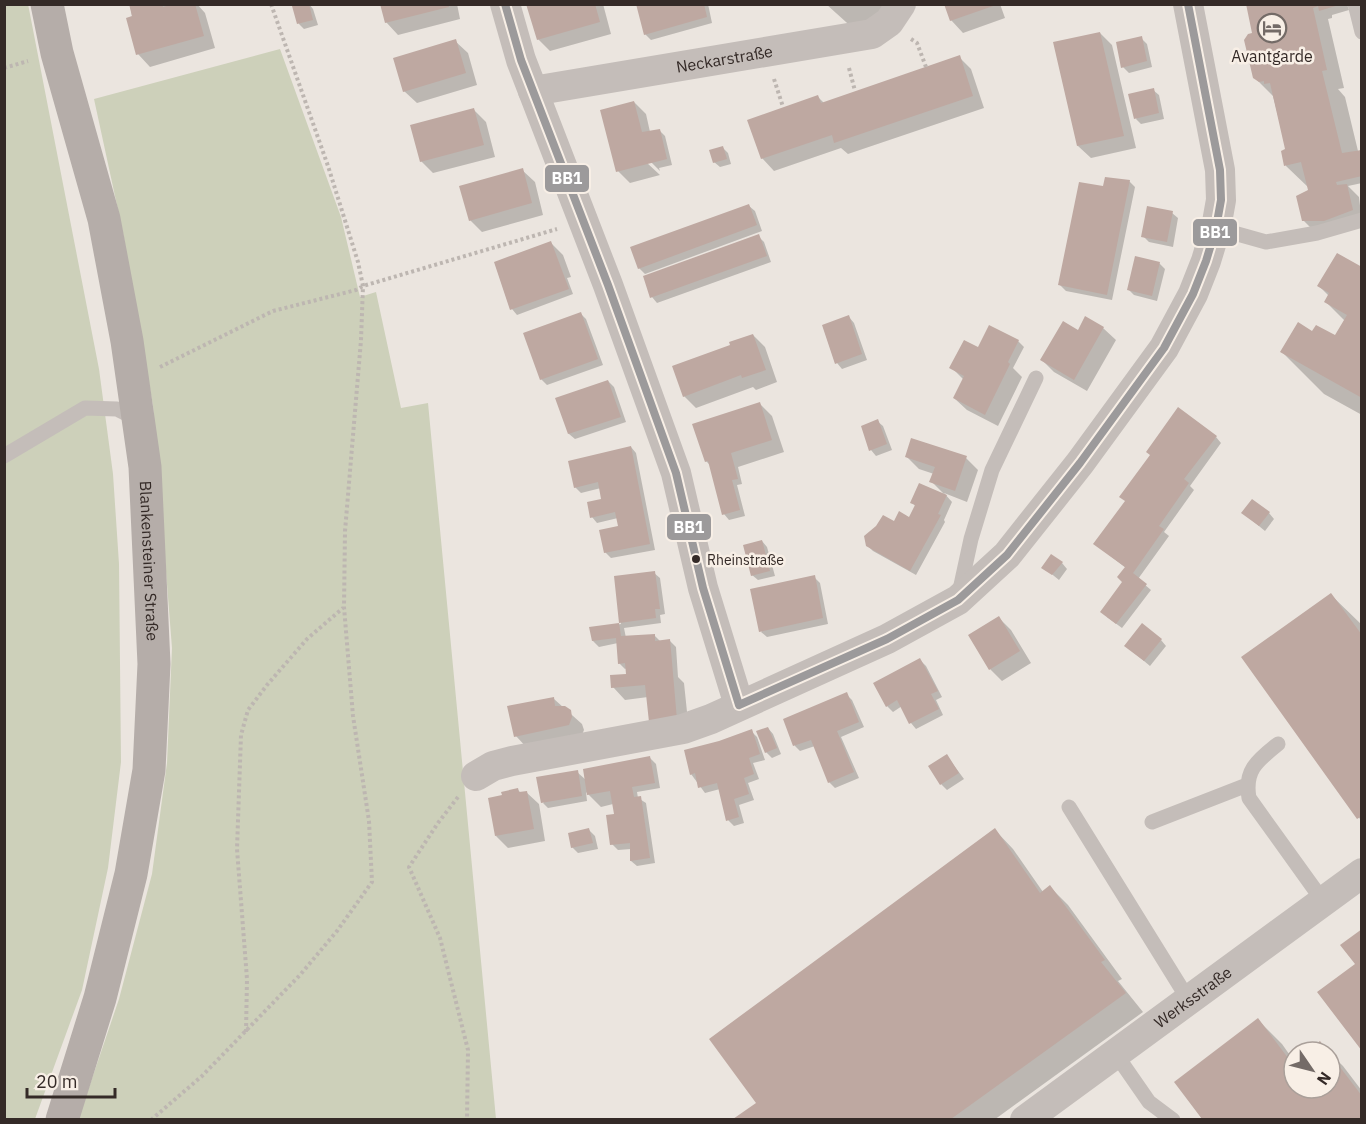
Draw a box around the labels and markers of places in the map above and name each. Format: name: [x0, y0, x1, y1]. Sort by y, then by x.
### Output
hotel icon: Avantgarde: [1256, 12, 1288, 44]
place label: Avantgarde: [1231, 46, 1313, 66]
place label: Rheinstraße: [707, 551, 784, 569]
marker: Rheinstraße: [690, 553, 702, 565]

